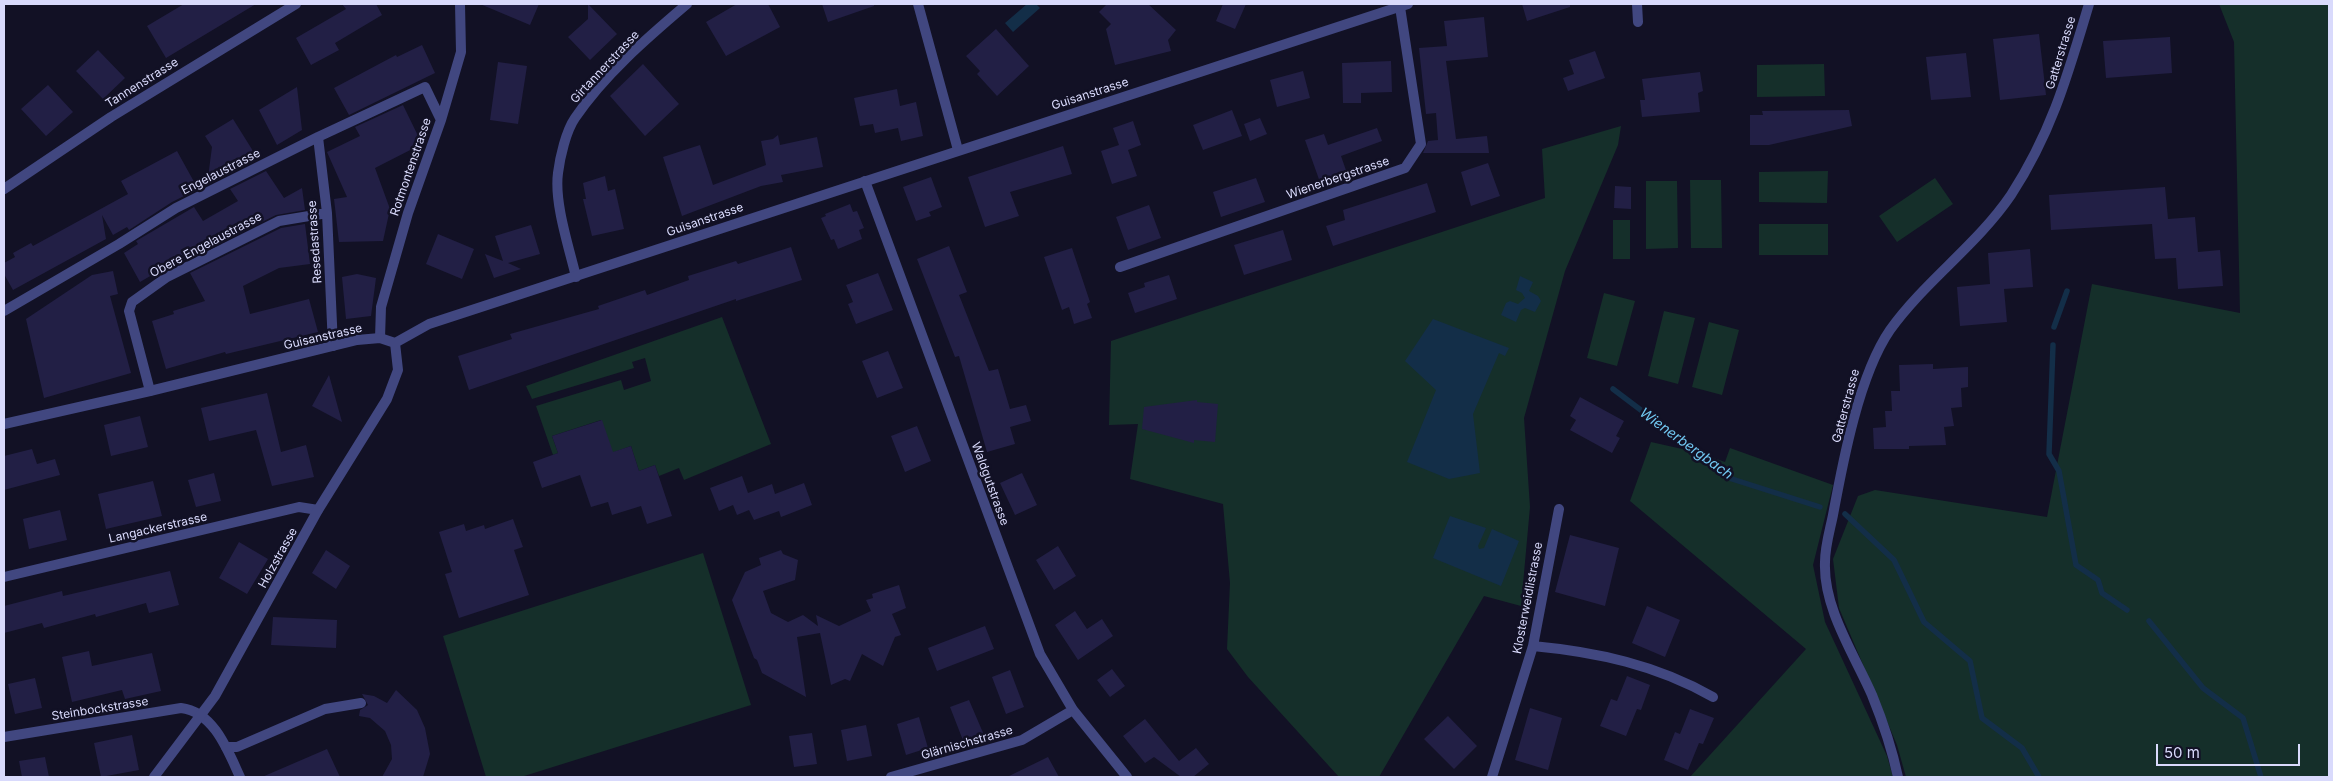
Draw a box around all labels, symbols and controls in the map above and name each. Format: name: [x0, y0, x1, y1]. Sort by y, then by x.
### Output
street label: Gatterstrasse: [2043, 15, 2079, 91]
street label: Girtannerstrasse: [568, 28, 642, 106]
street label: Tannenstrasse: [103, 55, 181, 111]
street label: Guisanstrasse: [1050, 75, 1130, 113]
street label: Rotmontenstrasse: [388, 116, 434, 218]
street label: Engelaustrasse: [179, 146, 263, 198]
street label: Wienerbergstrasse: [1285, 154, 1391, 202]
street label: Resedastrasse: [305, 200, 325, 284]
street label: Guisanstrasse: [665, 200, 745, 240]
street label: Obere Engelaustrasse: [148, 209, 264, 281]
street label: Guisanstrasse: [282, 321, 364, 353]
street label: Gatterstrasse: [1829, 368, 1863, 444]
water label: Wienerbergbach: [1636, 405, 1736, 483]
street label: Waldgutstrasse: [968, 440, 1012, 528]
street label: Langackerstrasse: [107, 510, 209, 546]
street label: Holzstrasse: [256, 525, 300, 591]
street label: Klosterweidlistrasse: [1510, 541, 1546, 655]
street label: Steinbockstrasse: [51, 694, 149, 724]
street label: Glärnischstrasse: [919, 723, 1015, 763]
scale bar: [2158, 734, 2302, 766]
text: 50 m: [2164, 743, 2200, 762]

